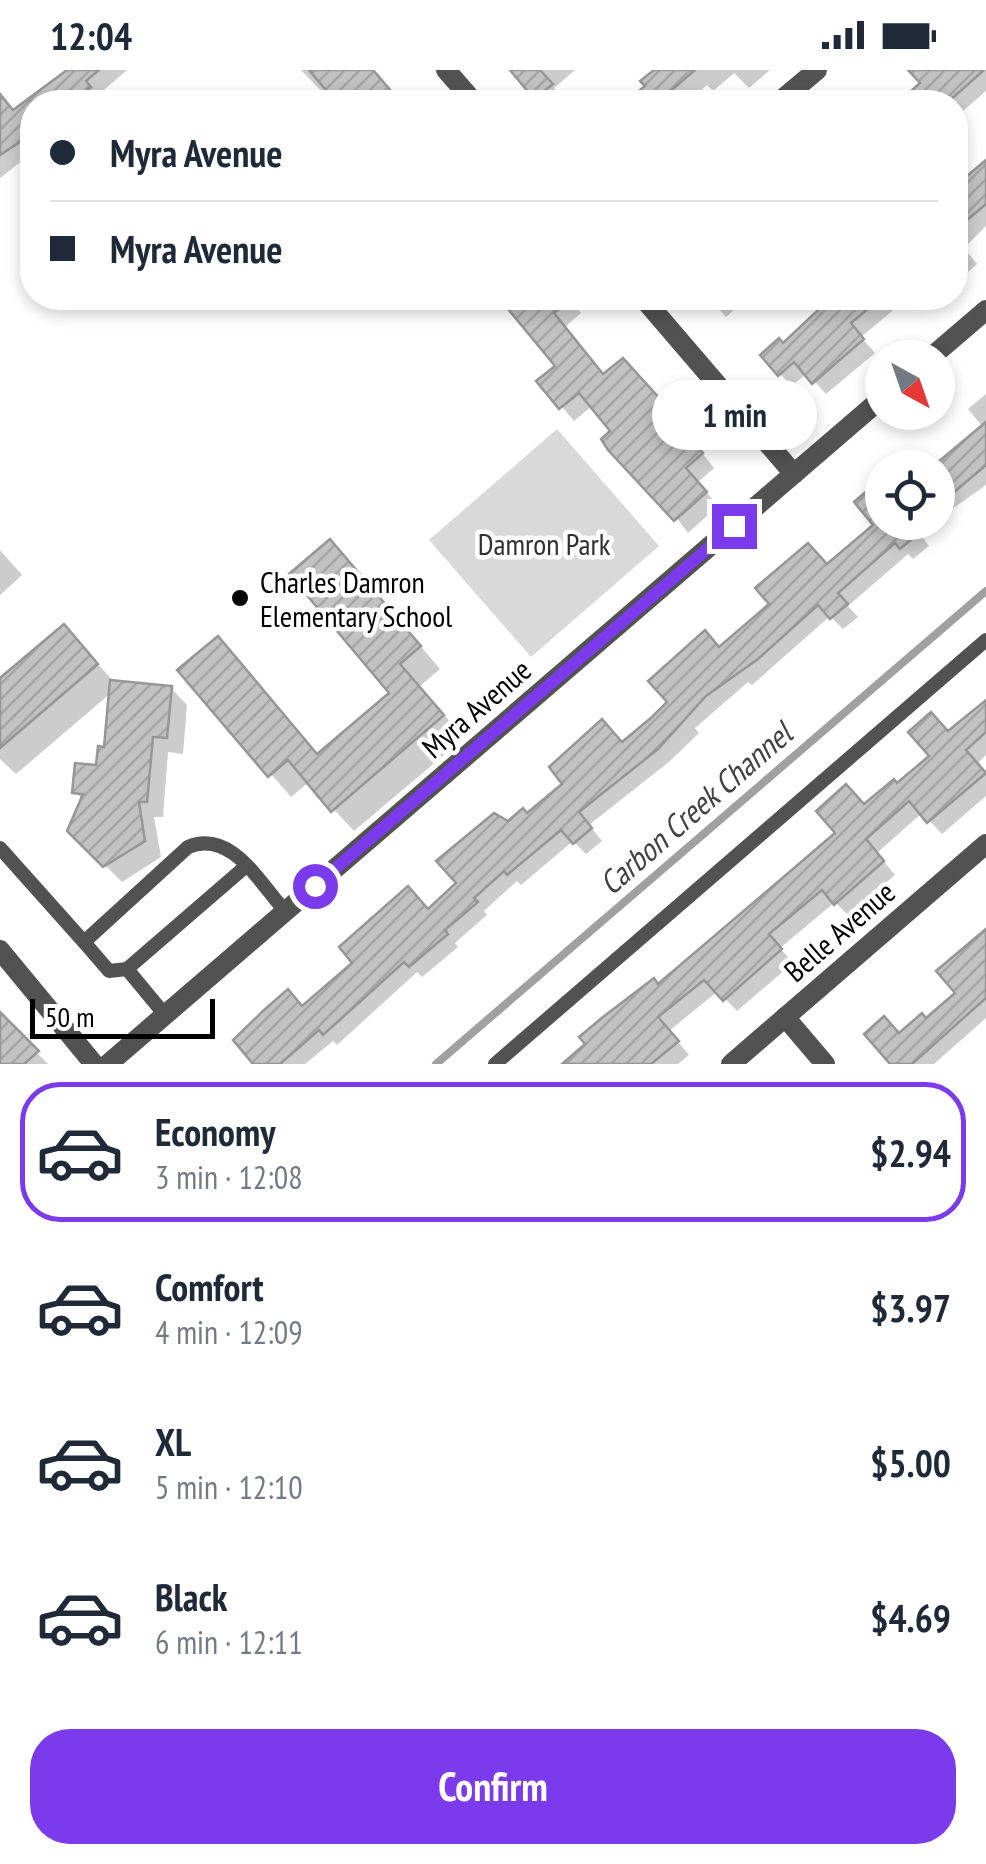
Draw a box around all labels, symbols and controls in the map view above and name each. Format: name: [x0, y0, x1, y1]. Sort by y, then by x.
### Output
text: 12:04: [50, 11, 132, 60]
text: Myra Avenue: [110, 128, 282, 177]
text: Myra Avenue: [110, 224, 282, 273]
north arrow: [865, 340, 955, 430]
map controls: [865, 340, 955, 540]
callout: 1 min: [652, 381, 816, 451]
text: 1 min: [702, 394, 767, 436]
button: locate: [865, 450, 955, 540]
route end: [712, 504, 757, 549]
park label: Damron Park: [478, 524, 611, 563]
place label: Charles Damron Elementary School: [260, 562, 452, 635]
marker: Charles Damron Elementary School: [229, 587, 251, 609]
street label: Myra Avenue: [413, 650, 539, 766]
water label: Carbon Creek Channel: [590, 711, 802, 903]
route start: [293, 864, 338, 909]
street label: Belle Avenue: [776, 872, 902, 990]
scale bar: [30, 994, 215, 1038]
text: 50 m: [45, 998, 94, 1035]
icon: car: [35, 1107, 125, 1197]
text: Economy: [155, 1107, 275, 1156]
text: $2.94: [870, 1128, 951, 1177]
text: 3 min · 12:08: [155, 1156, 303, 1198]
icon: car: [35, 1262, 125, 1352]
text: Comfort: [155, 1262, 264, 1311]
text: $3.97: [870, 1283, 951, 1332]
text: 4 min · 12:09: [155, 1311, 303, 1353]
icon: car: [35, 1417, 125, 1507]
text: XL: [155, 1417, 191, 1466]
text: $5.00: [870, 1438, 951, 1487]
text: 5 min · 12:10: [155, 1466, 303, 1508]
icon: car: [35, 1572, 125, 1662]
text: Black: [155, 1572, 228, 1621]
text: $4.69: [870, 1593, 951, 1642]
text: 6 min · 12:11: [155, 1621, 303, 1663]
button: Confirm: [30, 1729, 956, 1844]

